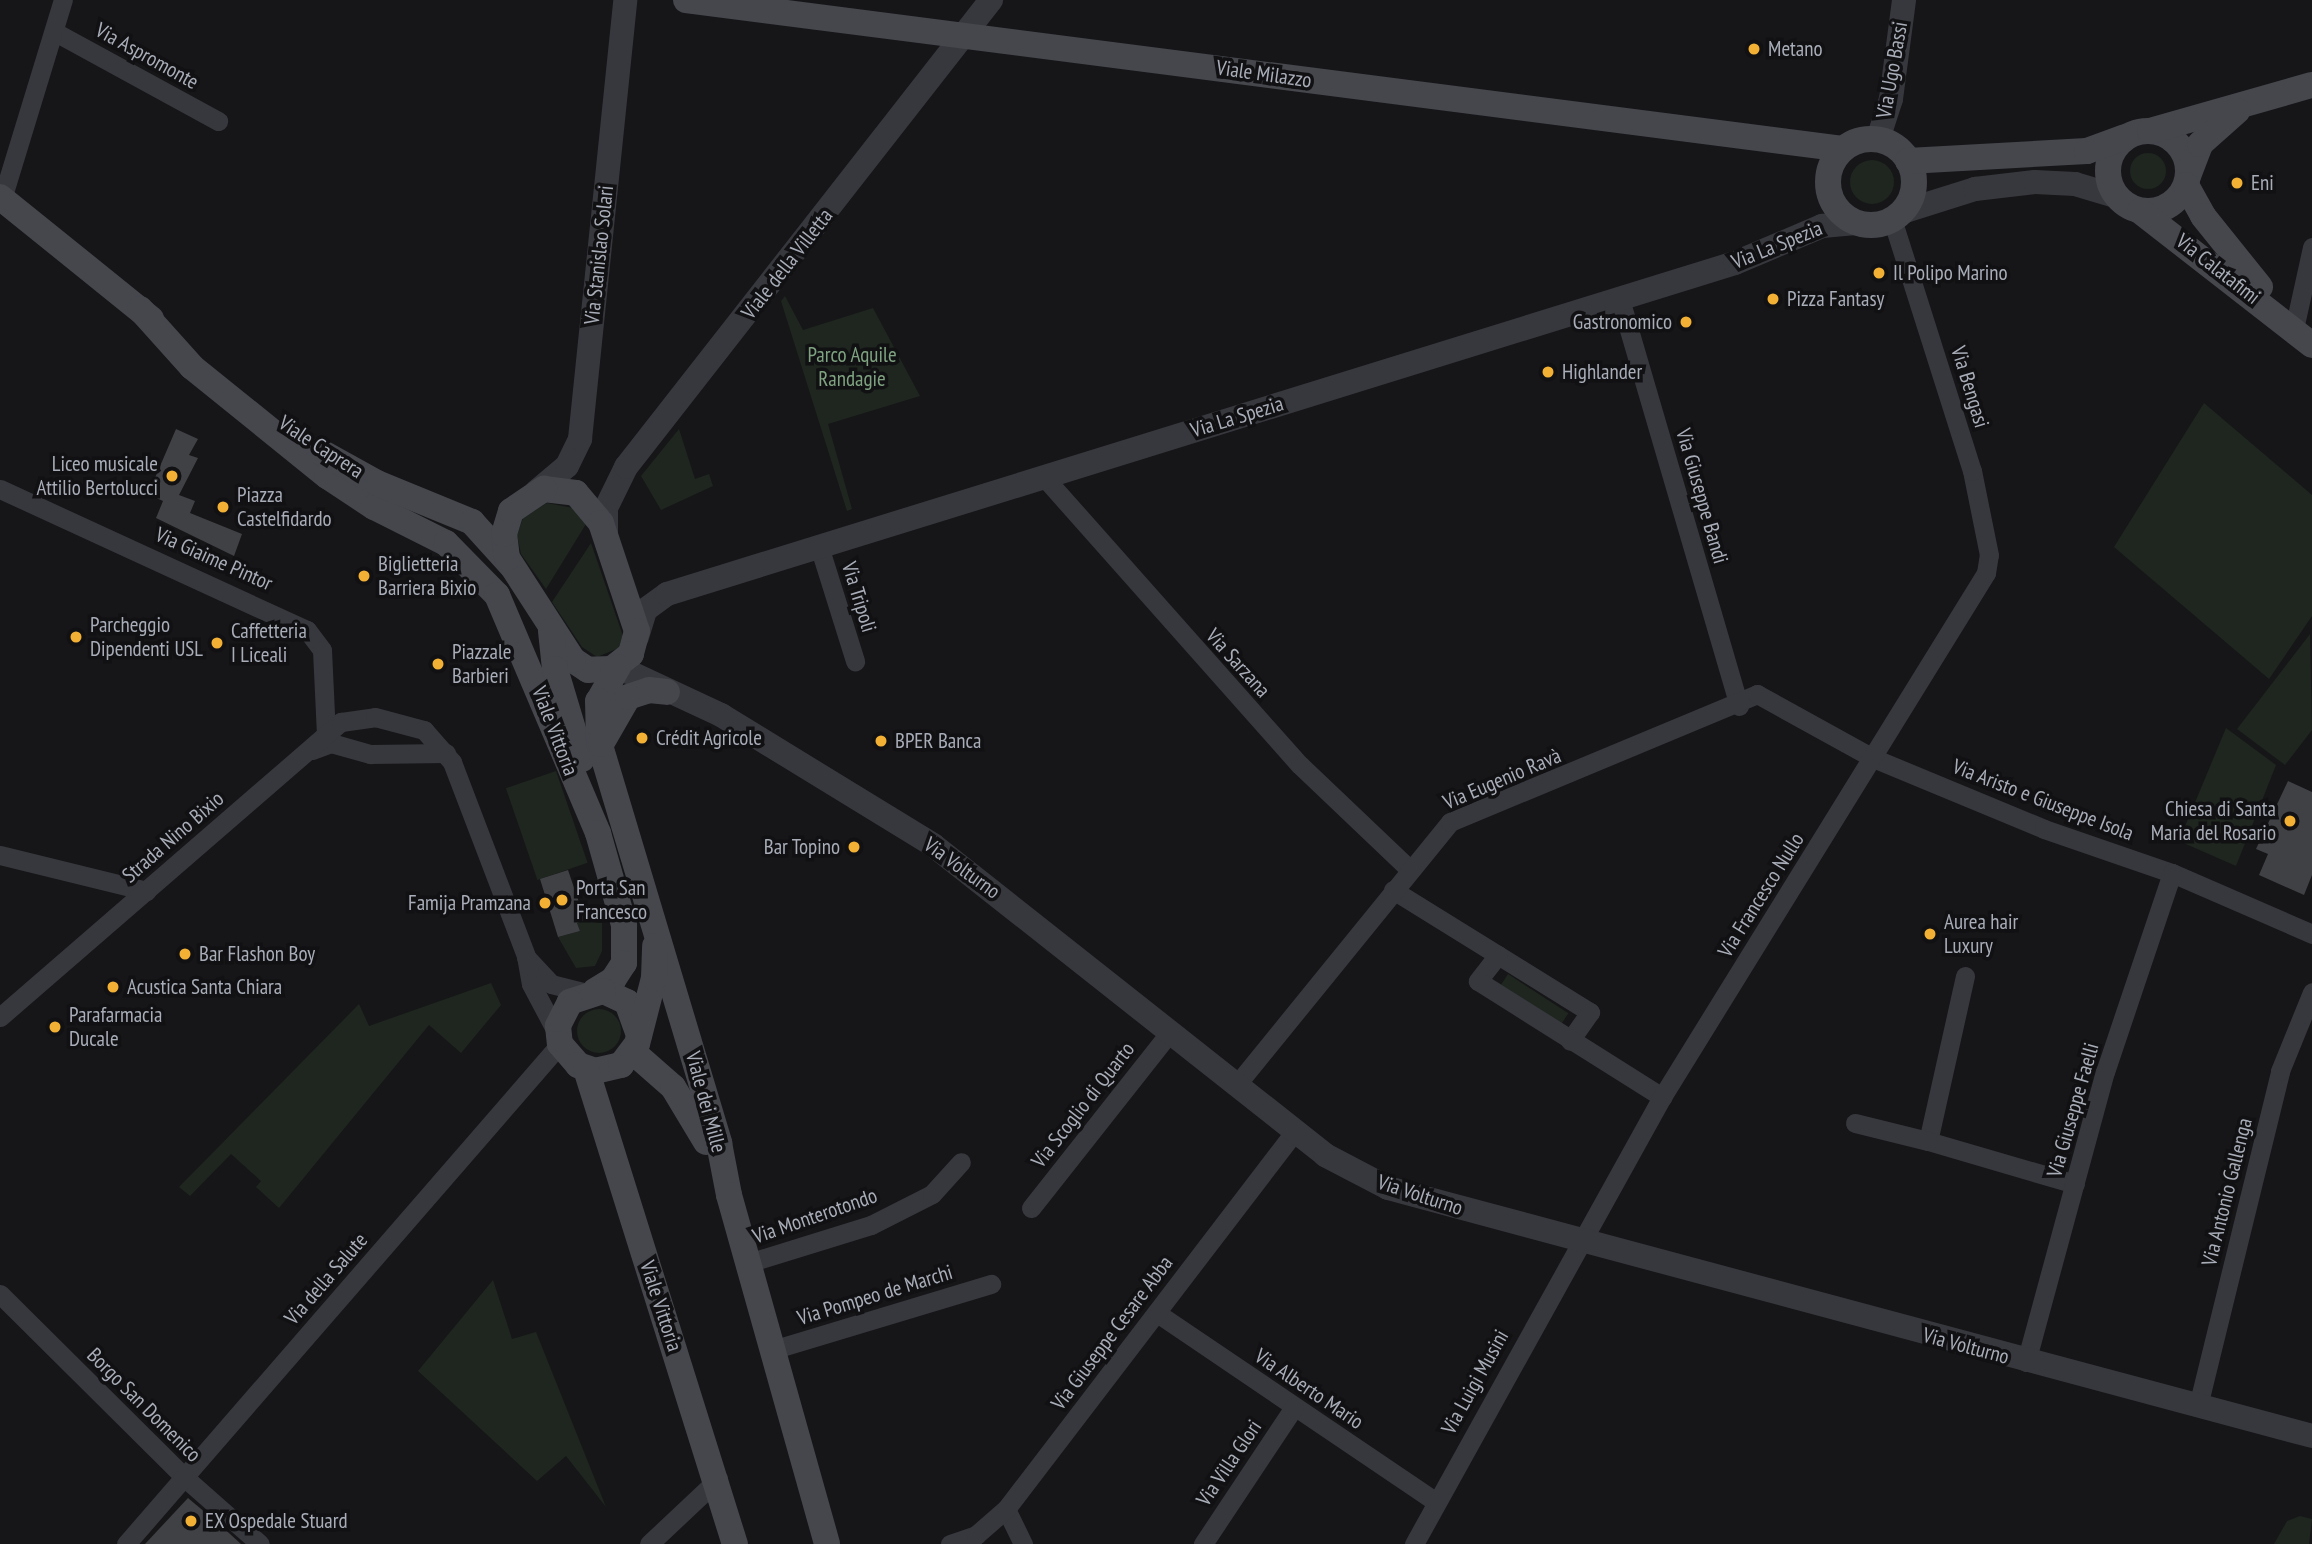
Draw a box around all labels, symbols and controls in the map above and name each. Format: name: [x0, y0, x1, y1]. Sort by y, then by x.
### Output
street label: Via Aspromonte: [91, 17, 203, 95]
street label: Via Ugo Bassi: [1871, 20, 1913, 120]
place label: Metano: [1768, 36, 1823, 62]
marker: Metano: [1746, 41, 1762, 57]
street label: Viale Milazzo: [1215, 55, 1313, 93]
place label: Eni: [2251, 170, 2274, 196]
marker: Eni: [2229, 175, 2245, 191]
street label: Via Stanislao Solari: [579, 184, 619, 326]
street label: Viale della Villetta: [736, 204, 838, 324]
street label: Via La Spezia: [1728, 215, 1826, 275]
street label: Via Calatafimi: [2171, 228, 2265, 310]
place label: Il Polipo Marino: [1893, 260, 2008, 286]
marker: Il Polipo Marino: [1871, 265, 1887, 281]
place label: Pizza Fantasy: [1787, 286, 1884, 312]
marker: Pizza Fantasy: [1765, 291, 1781, 307]
place label: Gastronomico: [1573, 309, 1672, 335]
marker: Gastronomico: [1678, 314, 1694, 330]
park label: Parco Aquile Randagie: [807, 342, 897, 392]
street label: Via Bengasi: [1946, 343, 1994, 431]
place label: Highlander: [1562, 359, 1642, 385]
marker: Highlander: [1540, 364, 1556, 380]
street label: Via La Spezia: [1188, 391, 1286, 443]
street label: Viale Caprera: [274, 410, 368, 484]
street label: Via Giuseppe Bandi: [1671, 425, 1733, 567]
place label: Liceo musicale Attilio Bertolucci: [37, 451, 158, 501]
marker: Liceo musicale Attilio Bertolucci: [164, 468, 180, 484]
place label: Piazza Castelfidardo: [237, 482, 332, 532]
marker: Piazza Castelfidardo: [215, 499, 231, 515]
street label: Via Giaime Pintor: [152, 522, 276, 596]
place label: Biglietteria Barriera Bixio: [378, 551, 476, 601]
street label: Via Tripoli: [836, 559, 882, 635]
marker: Biglietteria Barriera Bixio: [356, 568, 372, 584]
place label: Parcheggio Dipendenti USL: [90, 612, 203, 662]
place label: Caffetteria I Liceali: [231, 618, 307, 668]
street label: Via Sarzana: [1201, 623, 1275, 703]
marker: Parcheggio Dipendenti USL: [68, 629, 84, 645]
marker: Caffetteria I Liceali: [209, 635, 225, 651]
place label: Piazzale Barbieri: [452, 639, 512, 689]
marker: Piazzale Barbieri: [430, 656, 446, 672]
street label: Viale Vittoria: [526, 683, 584, 779]
place label: Crédit Agricole: [656, 725, 762, 751]
place label: BPER Banca: [895, 728, 981, 754]
marker: Crédit Agricole: [634, 730, 650, 746]
marker: BPER Banca: [873, 733, 889, 749]
street label: Via Eugenio Ravà: [1439, 743, 1565, 815]
street label: Via Aristo e Giuseppe Isola: [1949, 754, 2137, 846]
street label: Strada Nino Bixio: [117, 786, 229, 888]
place label: Chiesa di Santa Maria del Rosario: [2151, 796, 2276, 846]
marker: Chiesa di Santa Maria del Rosario: [2282, 813, 2298, 829]
street label: Via Francesco Nullo: [1713, 828, 1809, 962]
street label: Via Volturno: [919, 832, 1005, 904]
place label: Bar Topino: [763, 834, 840, 860]
marker: Bar Topino: [846, 839, 862, 855]
place label: Porta San Francesco: [576, 875, 647, 925]
place label: Famija Pramzana: [408, 890, 531, 916]
marker: Porta San Francesco: [554, 892, 570, 908]
marker: Famija Pramzana: [537, 895, 553, 911]
place label: Aurea hair Luxury: [1944, 909, 2018, 959]
marker: Aurea hair Luxury: [1922, 926, 1938, 942]
place label: Bar Flashon Boy: [199, 941, 315, 967]
marker: Bar Flashon Boy: [177, 946, 193, 962]
place label: Acustica Santa Chiara: [127, 974, 282, 1000]
marker: Acustica Santa Chiara: [105, 979, 121, 995]
place label: Parafarmacia Ducale: [69, 1002, 163, 1052]
marker: Parafarmacia Ducale: [47, 1019, 63, 1035]
street label: Via Scoglio di Quarto: [1026, 1037, 1140, 1173]
street label: Via Giuseppe Faelli: [2042, 1040, 2104, 1180]
street label: Viale dei Mille: [680, 1049, 732, 1155]
street label: Via Antonio Gallenga: [2196, 1115, 2258, 1269]
street label: Via Volturno: [1374, 1169, 1466, 1221]
street label: Via Monterotondo: [749, 1183, 881, 1249]
street label: Via della Salute: [279, 1228, 373, 1330]
street label: Via Giuseppe Cesare Abba: [1046, 1251, 1178, 1415]
street label: Viale Vittoria: [634, 1257, 688, 1355]
street label: Via Pompeo de Marchi: [794, 1259, 956, 1331]
street label: Via Volturno: [1920, 1322, 2012, 1370]
street label: Via Luigi Musini: [1436, 1326, 1514, 1438]
street label: Borgo San Domenico: [82, 1343, 206, 1467]
street label: Via Alberto Mario: [1250, 1343, 1368, 1435]
street label: Via Villa Glori: [1191, 1415, 1267, 1511]
place label: EX Ospedale Stuard: [205, 1508, 348, 1534]
marker: EX Ospedale Stuard: [183, 1513, 199, 1529]

